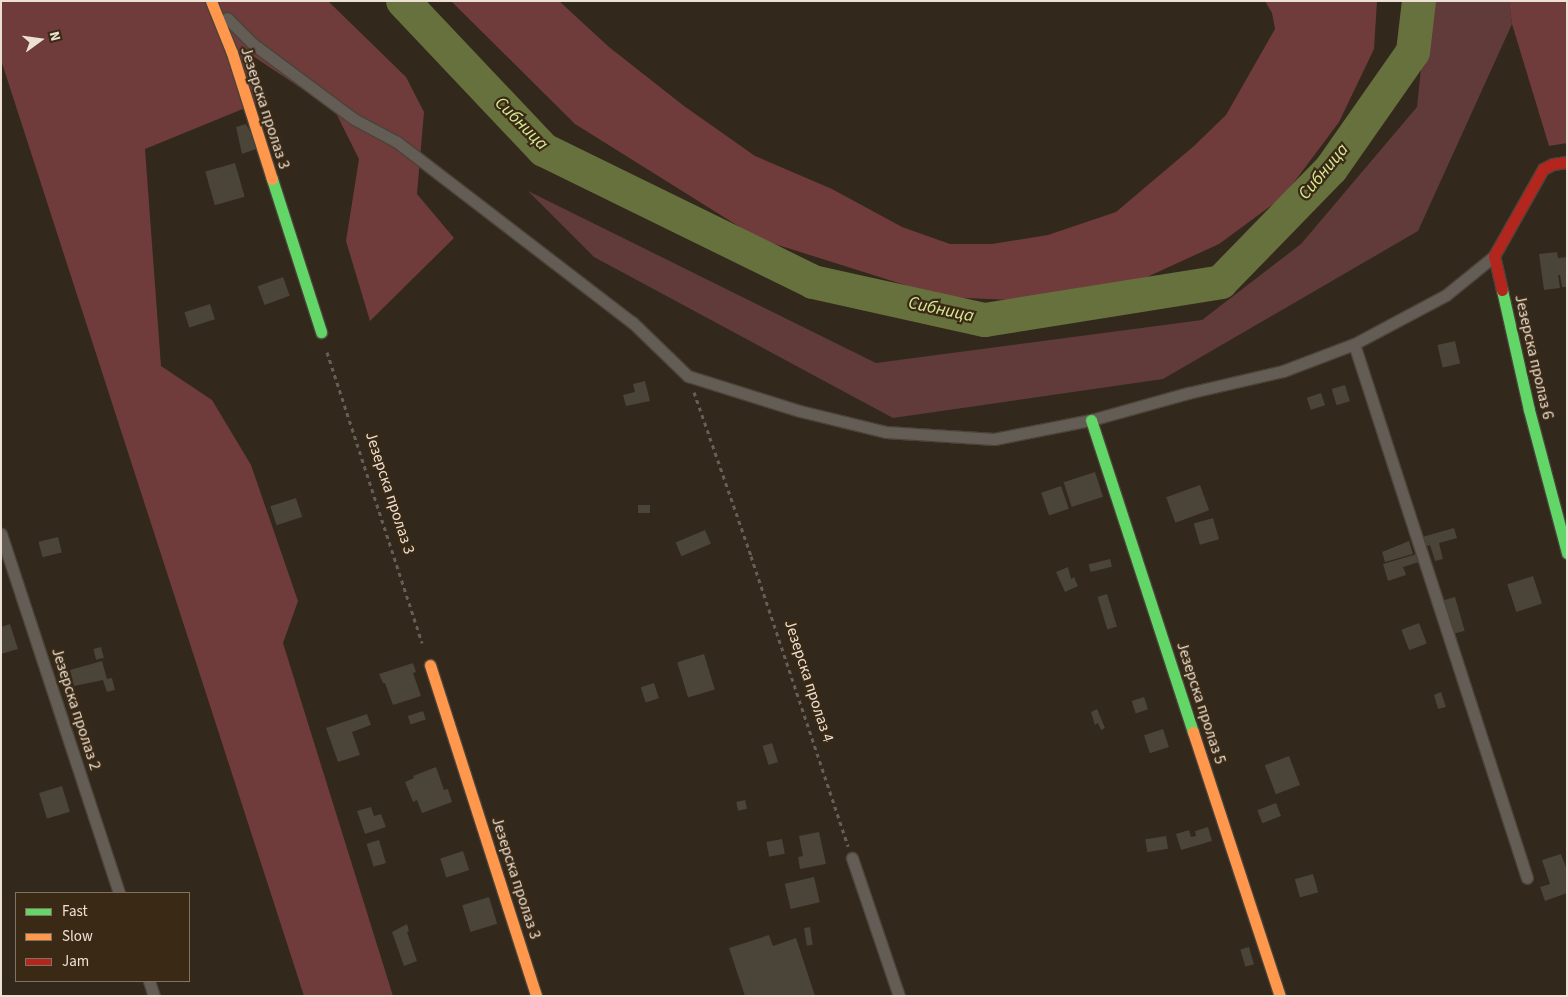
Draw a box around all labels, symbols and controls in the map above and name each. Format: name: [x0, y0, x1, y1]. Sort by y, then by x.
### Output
north arrow: [15, 15, 65, 65]
text: N: [44, 29, 65, 43]
street label: Језерска пролаз 3: [236, 44, 294, 172]
water label: Сибница: [490, 93, 552, 155]
water label: Сибница: [1294, 140, 1354, 204]
water label: Сибница: [906, 293, 976, 327]
street label: Језерска пролаз 6: [1510, 293, 1558, 421]
street label: Језерска пролаз 3: [361, 429, 419, 557]
street label: Језерска пролаз 4: [780, 617, 838, 745]
street label: Језерска пролаз 5: [1172, 639, 1230, 767]
street label: Језерска пролаз 2: [47, 645, 105, 773]
street label: Језерска пролаз 3: [487, 814, 545, 942]
legend: [15, 892, 190, 982]
text: Fast: [62, 901, 88, 922]
text: Slow: [62, 926, 93, 947]
text: Jam: [62, 951, 89, 972]

